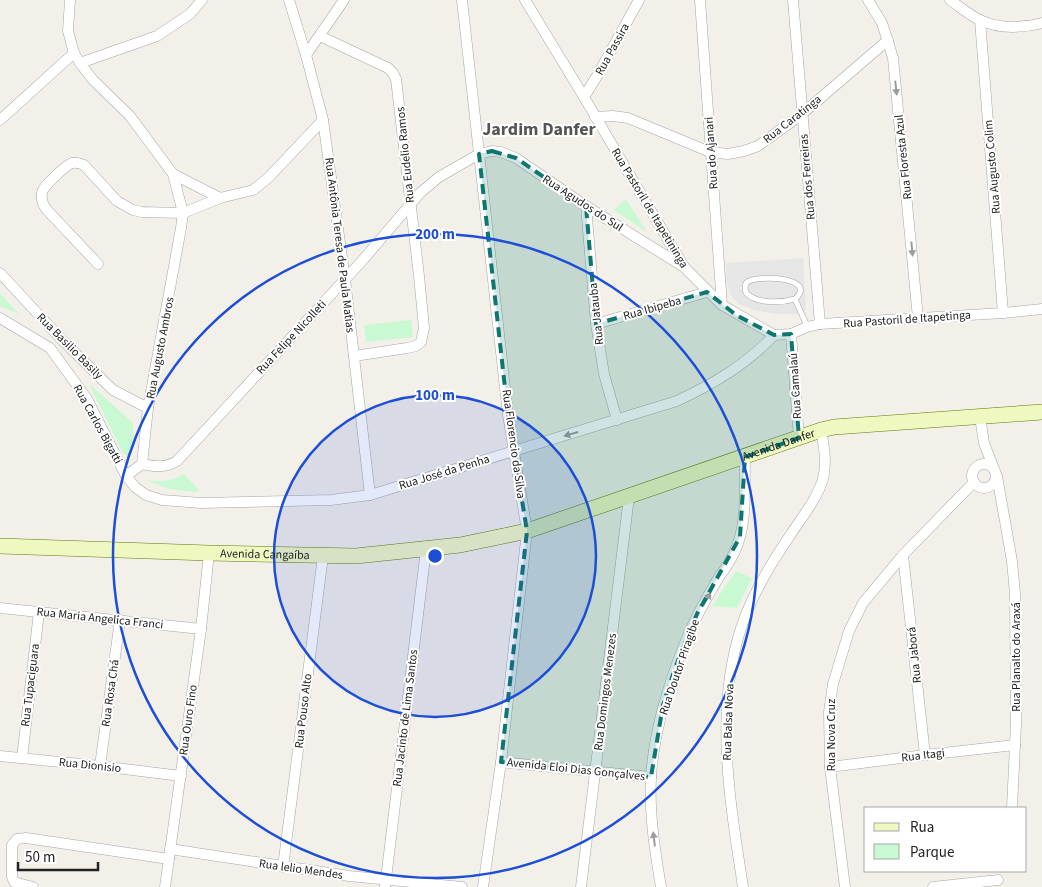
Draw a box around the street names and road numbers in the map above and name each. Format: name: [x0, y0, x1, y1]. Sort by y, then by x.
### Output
street label: Rua Passira: [591, 20, 634, 78]
street label: Rua Caratinga: [760, 91, 825, 148]
street label: Rua Eudelio Ramos: [392, 106, 419, 204]
street label: Rua Floresta Azul: [891, 114, 916, 200]
street label: Rua do Ajanari: [700, 116, 723, 190]
street label: Rua Augusto Colim: [980, 119, 1005, 215]
street label: Rua dos Ferreiras: [795, 133, 820, 221]
street label: Rua Pastoril de Itapetininga: [607, 145, 692, 272]
street label: Rua Antônia Teresa de Paula Matias: [320, 156, 359, 334]
street label: Rua Agudos do Sul: [539, 171, 626, 236]
street label: Rua Jatauba: [585, 282, 608, 346]
street label: Rua Ibipeba: [621, 292, 683, 325]
street label: Rua Augusto Ambros: [142, 296, 179, 401]
street label: Rua Felipe Nicolleti: [252, 296, 330, 378]
street label: Rua Pastoril de Itapetinga: [843, 307, 971, 332]
street label: Rua Basilio Basily: [33, 309, 107, 384]
street label: Rua Camalaú: [785, 352, 806, 420]
street label: Rua Carlos Bigatti: [69, 381, 126, 467]
street label: Rua Florencio da Silva: [497, 388, 530, 500]
street label: Avenida Danfer: [740, 424, 818, 466]
street label: Rua José da Penha: [397, 451, 492, 494]
street label: Avenida Cangaíba: [220, 545, 310, 564]
street label: Rua Planalto do Araxá: [1008, 602, 1025, 712]
street label: Rua Maria Angelica Franci: [36, 603, 164, 634]
street label: Rua Doutor Piragibe: [655, 617, 704, 717]
street label: Rua Jaborá: [903, 626, 926, 684]
street label: Rua Domingos Menezes: [590, 632, 621, 752]
street label: Rua Tupaciguara: [17, 642, 44, 728]
street label: Rua Jacinto de Lima Santos: [389, 649, 422, 788]
street label: Rua Rosa Chá: [97, 658, 124, 728]
street label: Rua Pouso Alto: [290, 673, 317, 749]
street label: Rua Balsa Nova: [719, 683, 738, 761]
street label: Rua Ouro Fino: [175, 684, 202, 757]
street label: Rua Nova Cruz: [823, 699, 840, 771]
street label: Rua Itagi: [900, 744, 946, 767]
street label: Rua Dionisio: [58, 754, 122, 777]
street label: Avenida Eloi Dias Gonçalves: [506, 754, 646, 785]
street label: Rua lelio Mendes: [258, 855, 344, 884]

